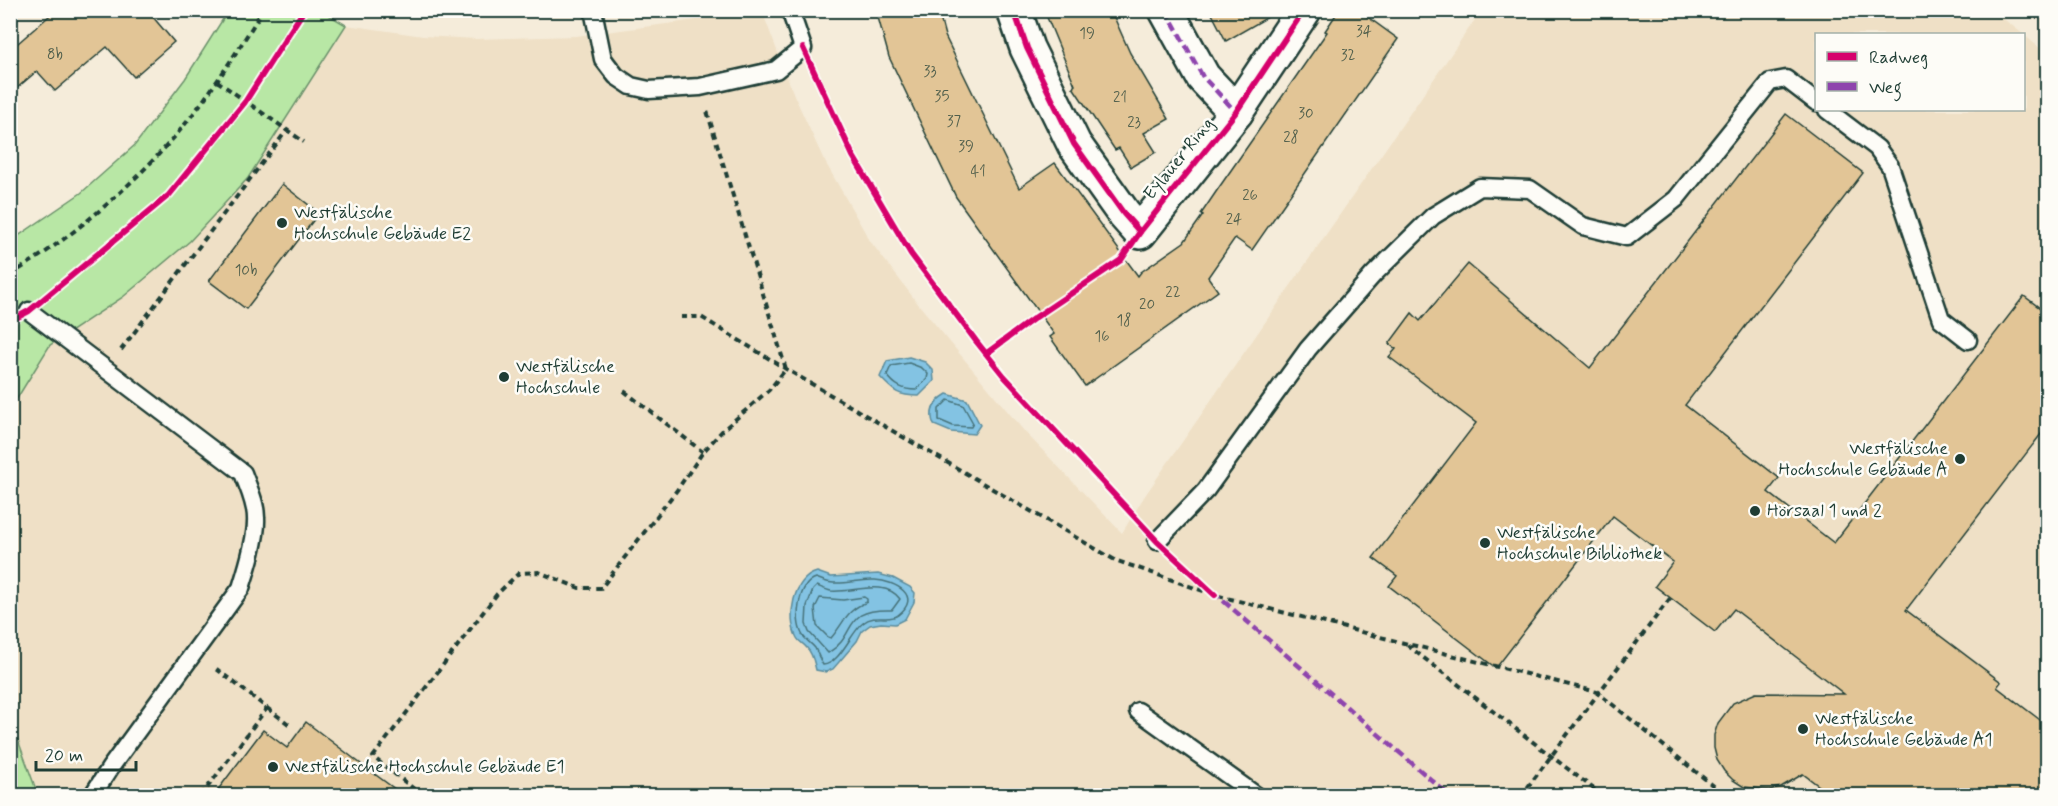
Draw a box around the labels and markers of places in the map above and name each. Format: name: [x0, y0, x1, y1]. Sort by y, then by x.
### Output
place label: Westfälische Hochschule Gebäude E2: [294, 201, 471, 246]
marker: Westfälische Hochschule Gebäude E2: [275, 216, 289, 230]
place label: Westfälische Hochschule: [516, 355, 615, 400]
marker: Westfälische Hochschule: [497, 370, 511, 384]
place label: Westfälische Hochschule Gebäude A: [1778, 437, 1948, 482]
marker: Westfälische Hochschule Gebäude A: [1953, 452, 1967, 466]
place label: Hörsaal 1 und 2: [1767, 499, 1882, 523]
marker: Hörsaal 1 und 2: [1748, 504, 1762, 518]
place label: Westfälische Hochschule Bibliothek: [1497, 521, 1662, 566]
marker: Westfälische Hochschule Bibliothek: [1478, 536, 1492, 550]
place label: Westfälische Hochschule Gebäude A1: [1815, 707, 1993, 752]
marker: Westfälische Hochschule Gebäude A1: [1796, 722, 1810, 736]
place label: Westfälische Hochschule Gebäude E1: [285, 755, 565, 779]
marker: Westfälische Hochschule Gebäude E1: [266, 760, 280, 774]

